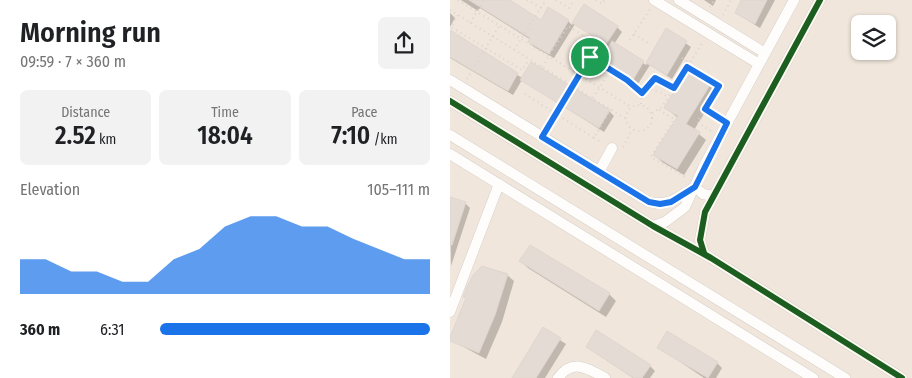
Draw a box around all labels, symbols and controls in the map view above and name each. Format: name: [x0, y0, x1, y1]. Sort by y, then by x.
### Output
map controls: [851, 15, 896, 60]
button: layers: [851, 15, 896, 60]
text: Morning run: [20, 16, 161, 49]
button: share: [378, 17, 430, 69]
pin: [569, 36, 611, 78]
icon: arrive: [576, 43, 604, 71]
text: 09:59 · 7 × 360 m: [20, 52, 126, 71]
text: Distance: [61, 104, 110, 121]
text: Time: [211, 104, 239, 121]
text: Pace: [351, 104, 377, 121]
text: 2.52: [55, 121, 96, 151]
text: 18:04: [197, 121, 253, 151]
text: 7:10: [331, 121, 370, 151]
text: km: [96, 131, 116, 148]
text: /km: [370, 131, 397, 148]
text: Elevation: [20, 180, 80, 199]
text: 105–111 m: [367, 180, 430, 199]
text: 360 m: [20, 320, 60, 339]
text: 6:31: [100, 320, 125, 339]

